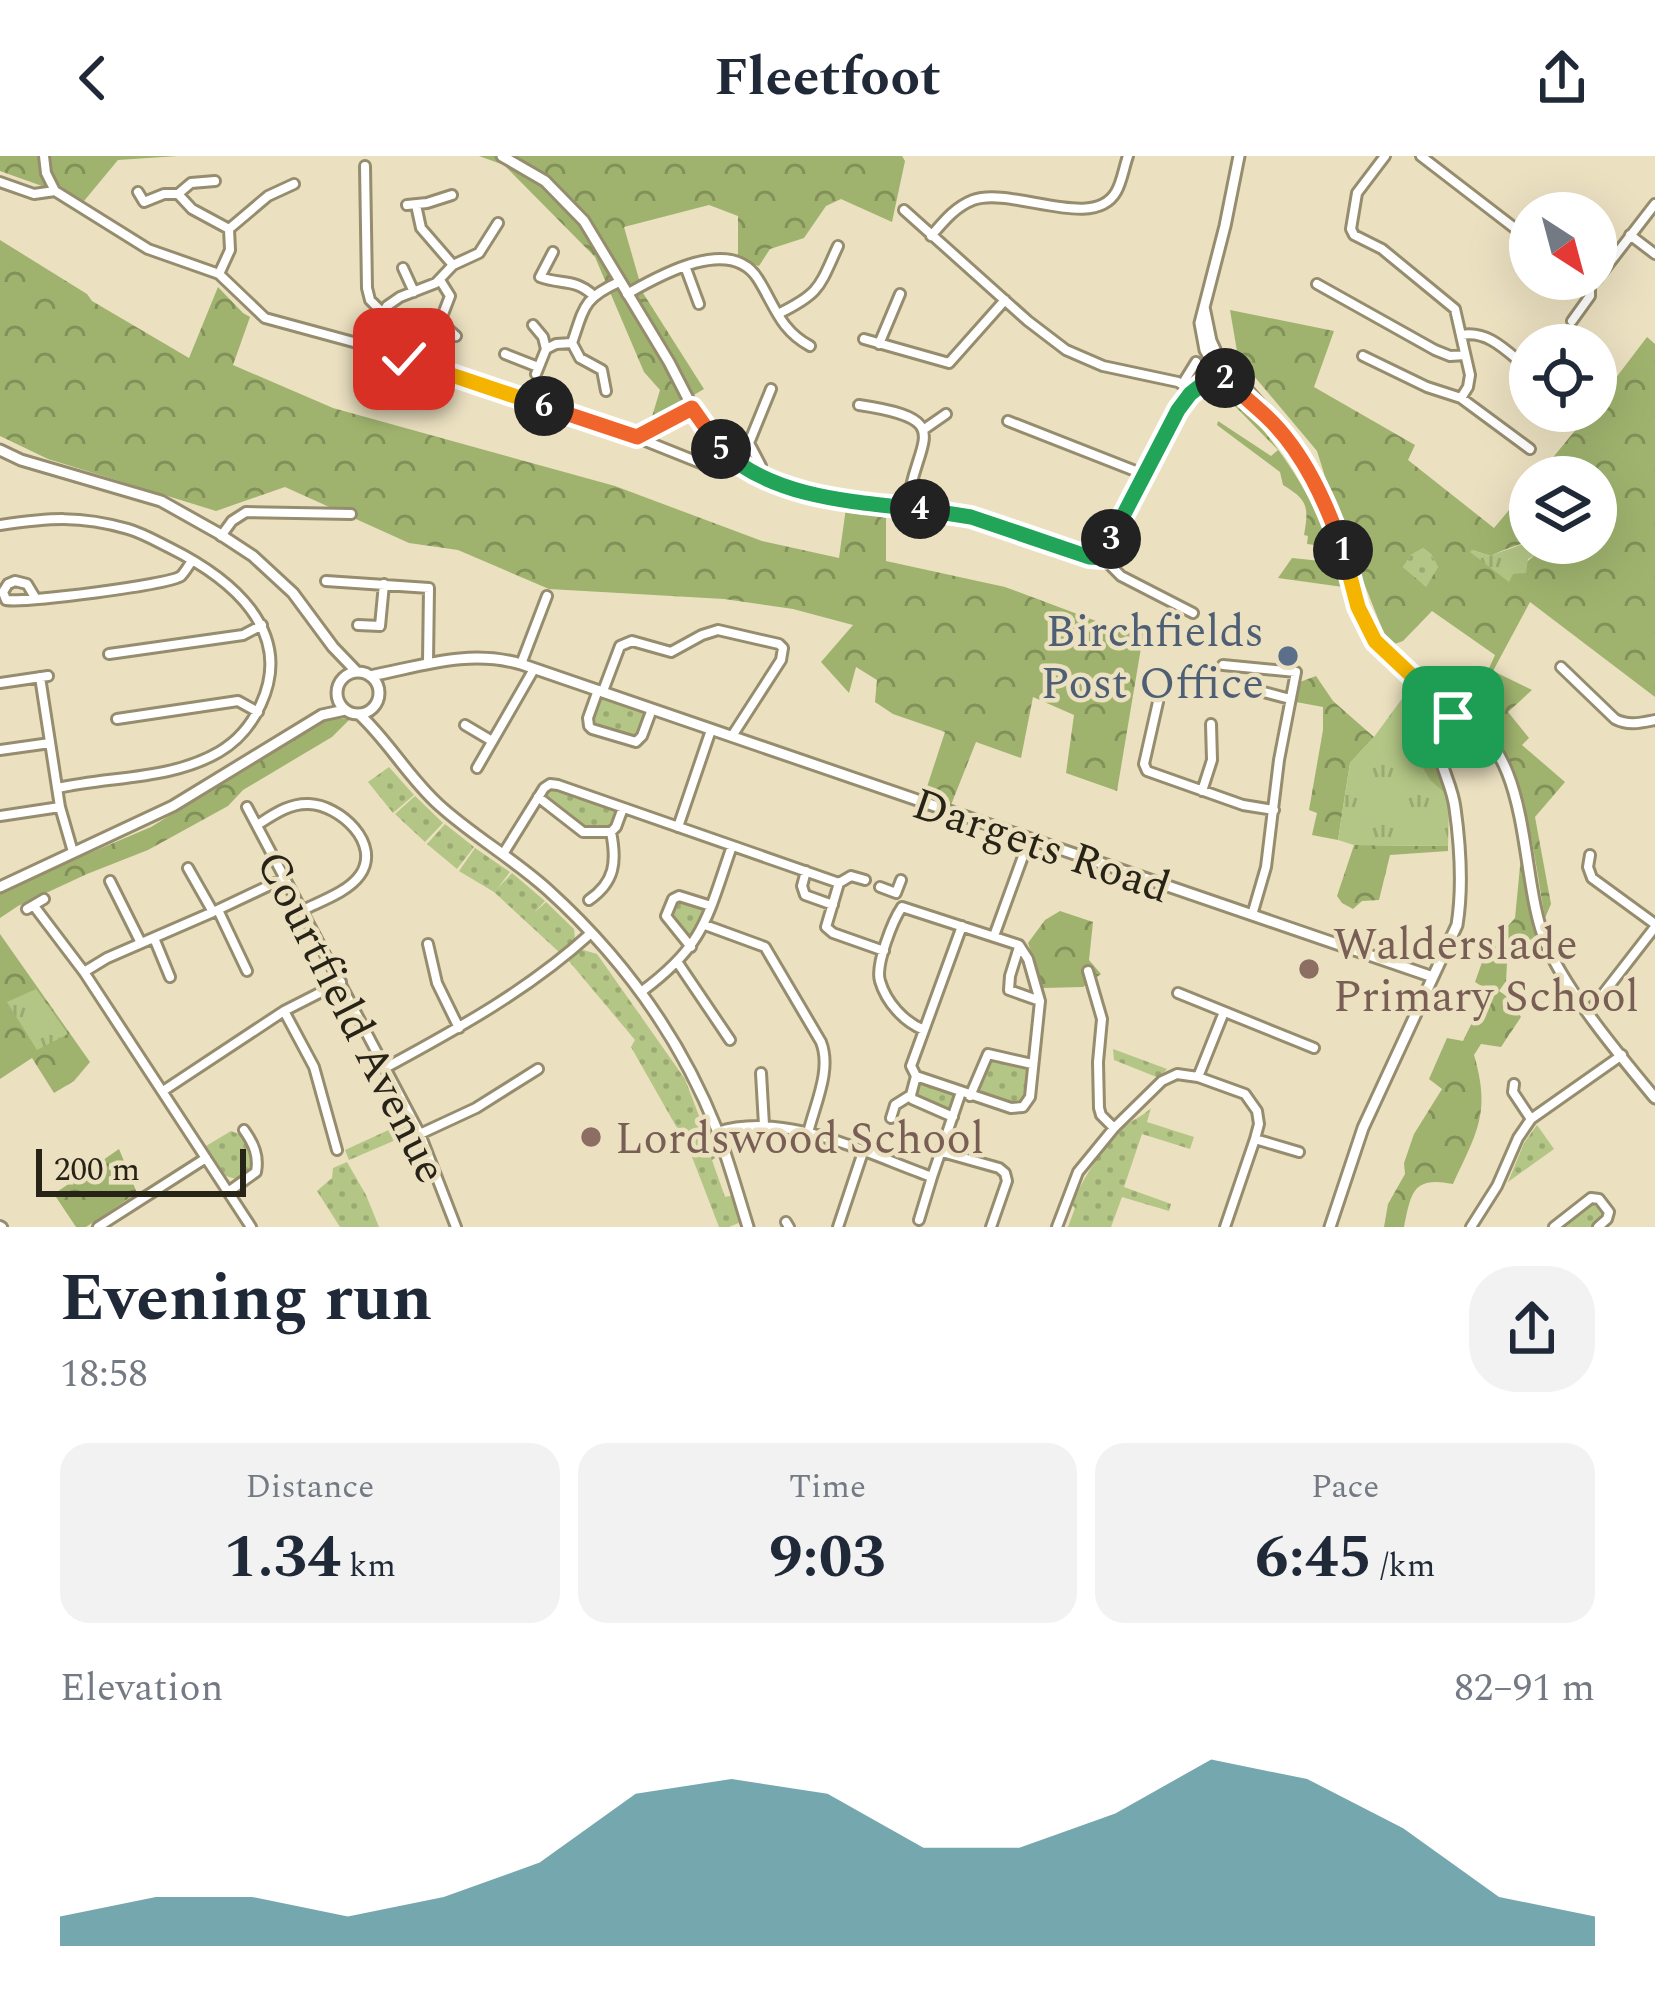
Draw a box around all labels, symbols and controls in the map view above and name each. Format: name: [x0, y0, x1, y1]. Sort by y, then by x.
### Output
text: Fleetfoot: [714, 37, 941, 119]
icon: back: [60, 45, 126, 111]
icon: share: [1529, 45, 1595, 111]
north arrow: [1509, 192, 1617, 300]
map controls: [1509, 192, 1617, 564]
pin: [353, 308, 455, 410]
button: locate: [1509, 324, 1617, 432]
icon: check: [371, 326, 437, 392]
pin: 2: [1195, 348, 1255, 408]
text: 2: [1216, 353, 1234, 403]
pin: 6: [514, 376, 574, 436]
text: 6: [535, 381, 553, 431]
pin: 5: [691, 419, 751, 479]
text: 5: [712, 424, 730, 474]
button: layers: [1509, 456, 1617, 564]
pin: 4: [890, 479, 950, 539]
text: 4: [911, 484, 929, 534]
pin: 3: [1081, 509, 1141, 569]
text: 3: [1102, 514, 1120, 564]
pin: 1: [1313, 520, 1373, 580]
text: 1: [1334, 525, 1352, 575]
place label: Birchfields Post Office: [1041, 598, 1264, 719]
marker: Birchfields Post Office: [1275, 643, 1301, 669]
pin: [1402, 666, 1504, 768]
icon: arrive: [1420, 684, 1486, 750]
street label: Dargets Road: [903, 770, 1179, 923]
street label: Courtfield Avenue: [237, 839, 464, 1196]
place label: Walderslade Primary School: [1333, 911, 1639, 1032]
marker: Walderslade Primary School: [1296, 956, 1322, 982]
place label: Lordswood School: [615, 1105, 984, 1174]
marker: Lordswood School: [578, 1124, 604, 1150]
scale bar: [36, 1143, 246, 1196]
text: 200 m: [54, 1145, 140, 1195]
text: Evening run: [60, 1249, 432, 1350]
button: share: [1469, 1266, 1595, 1392]
text: 18:58: [60, 1345, 148, 1404]
text: Distance: [246, 1462, 374, 1512]
text: Time: [789, 1462, 866, 1512]
text: Pace: [1311, 1462, 1379, 1512]
text: 1.34: [224, 1512, 341, 1604]
text: 9:03: [769, 1512, 886, 1604]
text: 6:45: [1255, 1512, 1372, 1604]
text: km: [341, 1541, 396, 1591]
text: /km: [1372, 1541, 1435, 1591]
text: Elevation: [60, 1659, 223, 1718]
text: 82–91 m: [1454, 1659, 1595, 1718]

